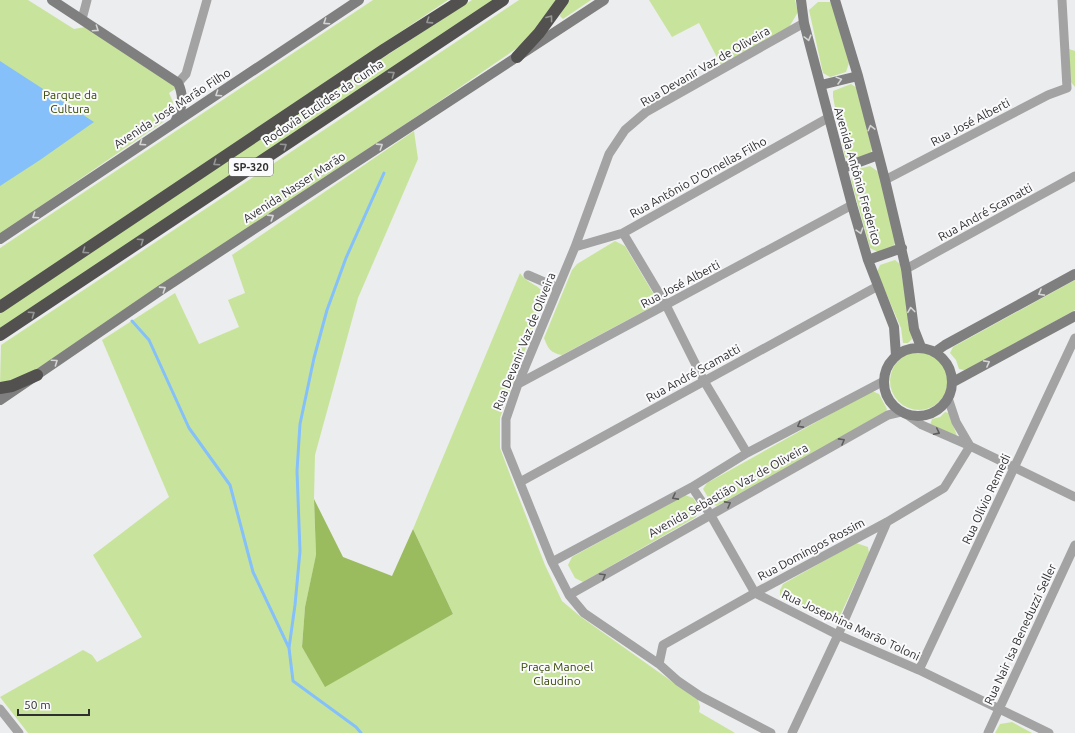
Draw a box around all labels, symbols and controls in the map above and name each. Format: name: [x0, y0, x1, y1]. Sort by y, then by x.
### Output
one-way arrow: [426, 16, 433, 24]
one-way arrow: [545, 16, 552, 23]
one-way arrow: [323, 17, 330, 24]
one-way arrow: [92, 24, 99, 31]
street label: Rua Devanir Vaz de Oliveira: [638, 24, 772, 108]
one-way arrow: [803, 34, 812, 41]
street label: Rodovia Euclides da Cunha: [260, 57, 386, 147]
street label: Avenida José Marão Filho: [111, 65, 233, 151]
one-way arrow: [387, 71, 394, 78]
one-way arrow: [836, 77, 843, 85]
park label: Parque da Cultura: [43, 88, 97, 115]
one-way arrow: [215, 89, 222, 97]
street label: Rua José Alberti: [928, 96, 1012, 148]
street label: Avenida Antônio Frederico: [832, 106, 884, 246]
one-way arrow: [867, 125, 876, 132]
street label: Rua Antônio D'Ornellas Filho: [627, 134, 769, 220]
one-way arrow: [140, 138, 147, 145]
one-way arrow: [376, 143, 383, 151]
one-way arrow: [279, 144, 286, 151]
street label: Avenida Nasser Marão: [240, 149, 348, 225]
one-way arrow: [213, 158, 220, 166]
road number: SP-320: [229, 158, 273, 176]
street label: Rua André Scamatti: [936, 181, 1034, 243]
one-way arrow: [32, 211, 39, 218]
one-way arrow: [267, 215, 274, 222]
one-way arrow: [855, 228, 864, 235]
one-way arrow: [136, 239, 143, 246]
one-way arrow: [82, 246, 89, 253]
street label: Rua José Alberti: [638, 258, 722, 310]
street label: Rua Devanir Vaz de Oliveira: [490, 270, 558, 412]
one-way arrow: [159, 286, 166, 294]
one-way arrow: [1038, 288, 1045, 295]
one-way arrow: [907, 307, 916, 313]
one-way arrow: [28, 311, 35, 318]
street label: Rua André Scamatti: [644, 342, 742, 404]
one-way arrow: [51, 359, 58, 367]
one-way arrow: [983, 361, 990, 368]
one-way arrow: [796, 421, 804, 428]
one-way arrow: [933, 428, 940, 435]
one-way arrow: [838, 439, 845, 446]
street label: Avenida Sebastião Vaz de Oliveira: [646, 441, 810, 539]
street label: Rua Olívio Remedi: [959, 452, 1013, 546]
one-way arrow: [671, 492, 679, 499]
one-way arrow: [724, 502, 731, 509]
street label: Rua Domingos Rossim: [755, 515, 867, 583]
street label: Rua Nair Isa Beneduzzi Seller: [982, 561, 1059, 707]
one-way arrow: [599, 573, 606, 580]
street label: Rua Josephina Marão Toloni: [780, 587, 922, 663]
park label: Praça Manoel Claudino: [521, 660, 593, 687]
scale bar: [18, 691, 89, 717]
text: 50 m: [24, 698, 51, 711]

